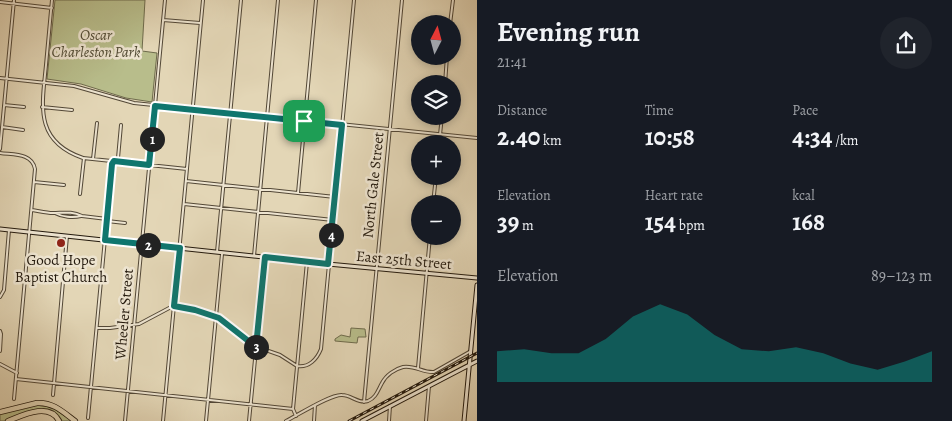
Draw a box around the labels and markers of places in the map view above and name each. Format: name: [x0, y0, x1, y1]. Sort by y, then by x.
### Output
pin: [283, 100, 325, 142]
pin: 1: [140, 126, 164, 152]
pin: 4: [318, 222, 344, 248]
pin: 2: [136, 232, 160, 258]
marker: Good Hope Baptist Church: [55, 237, 67, 249]
place label: Good Hope Baptist Church: [15, 250, 107, 287]
pin: 3: [244, 334, 268, 360]

